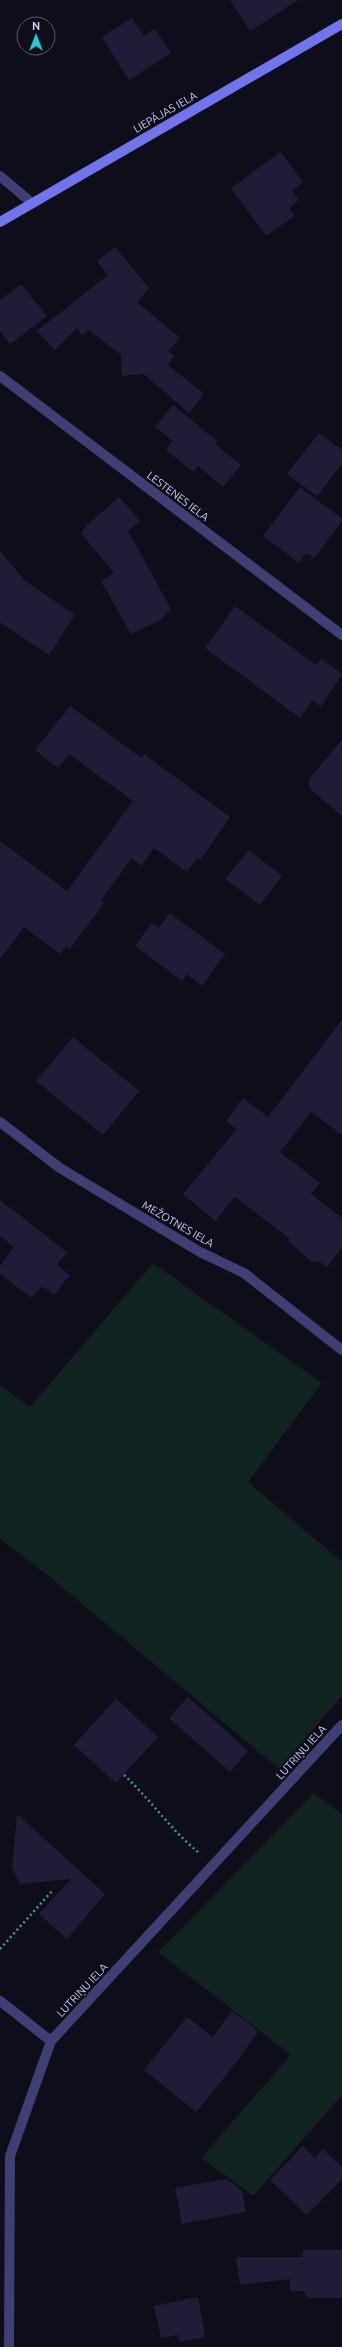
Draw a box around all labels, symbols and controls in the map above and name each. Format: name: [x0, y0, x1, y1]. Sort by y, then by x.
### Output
north arrow: [16, 16, 56, 56]
text: N: [32, 20, 40, 32]
street label: LIEPĀJAS IELA: [131, 89, 200, 135]
street label: LESTENES IELA: [145, 469, 212, 524]
street label: MEŽOTNES IELA: [140, 1198, 217, 1250]
street label: LUTRIŅU IELA: [274, 1722, 329, 1782]
street label: LUTRIŅU IELA: [54, 1960, 110, 2019]

